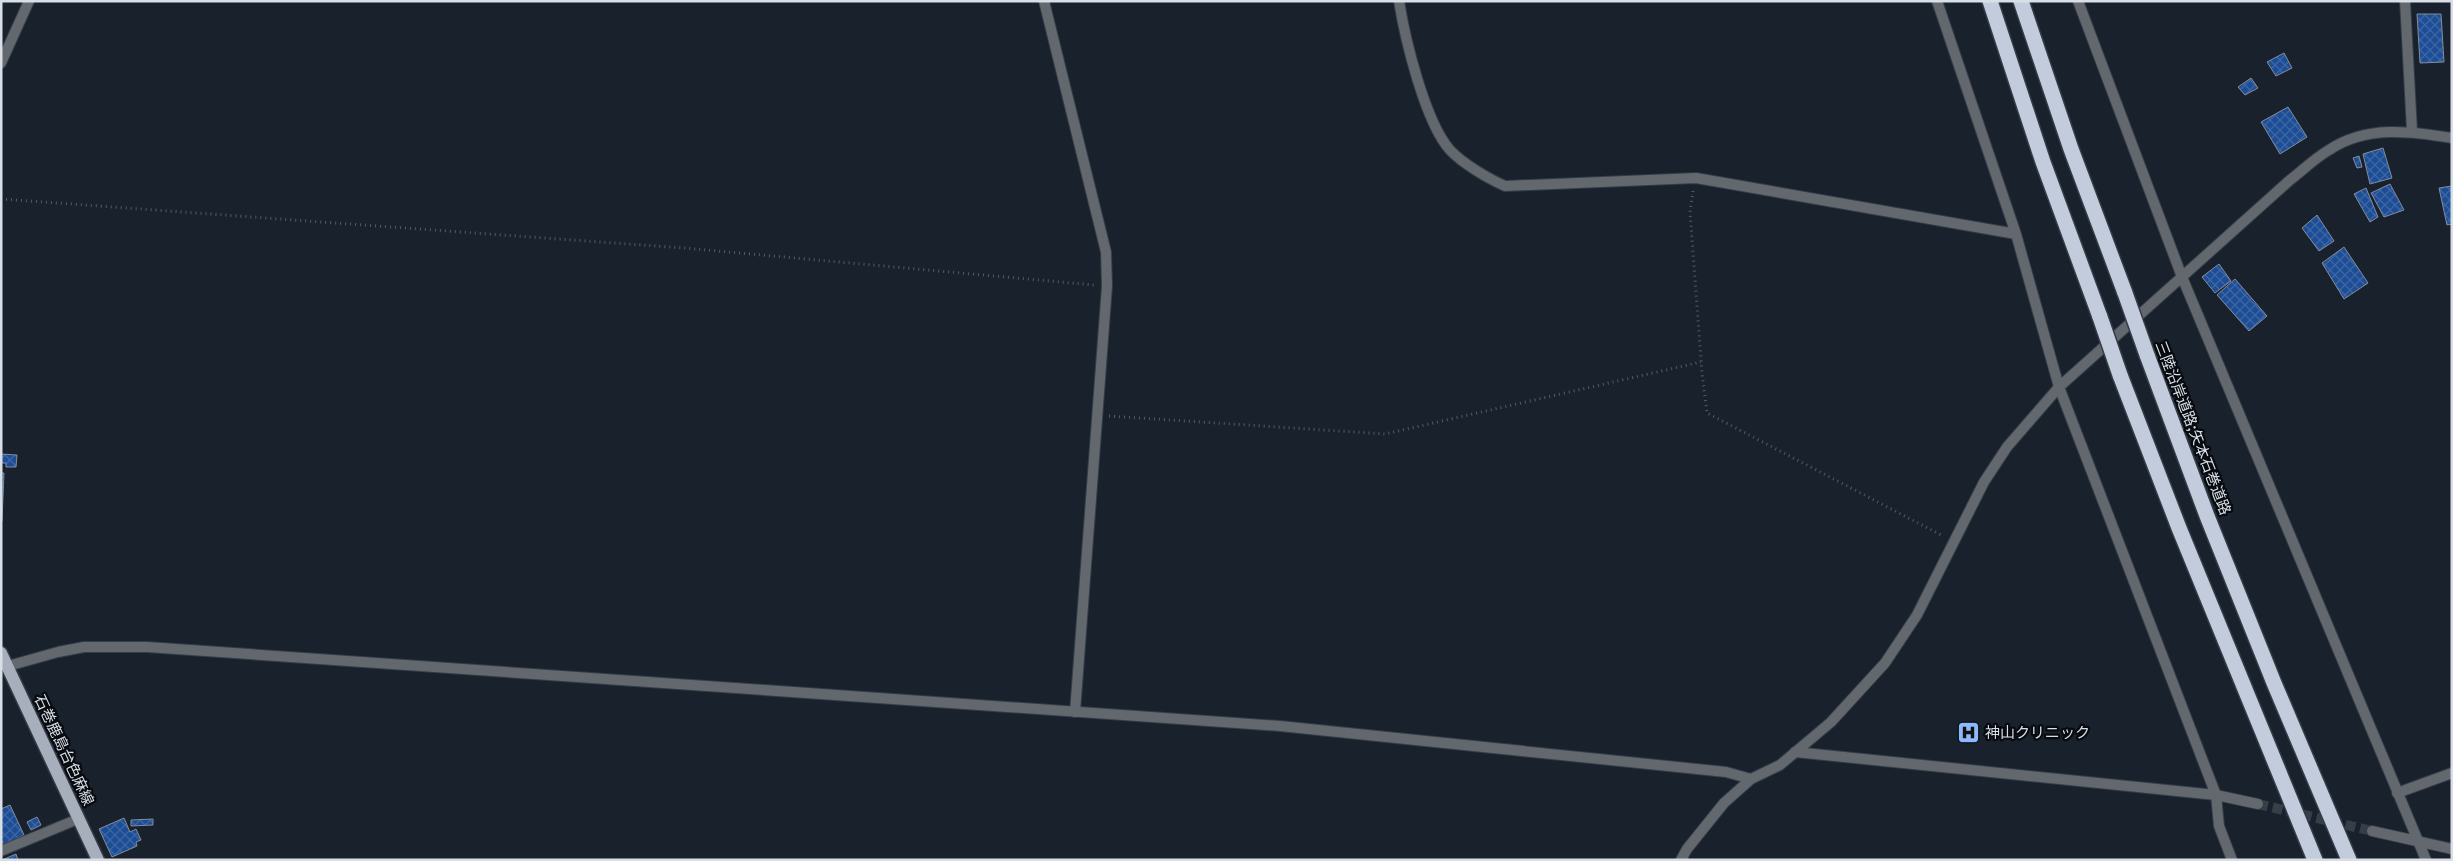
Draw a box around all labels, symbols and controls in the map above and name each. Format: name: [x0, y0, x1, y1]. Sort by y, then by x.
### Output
street label: 三陸沿岸道路;矢本石巻道路: [2151, 337, 2238, 518]
street label: 石巻鹿島台色麻線: [30, 690, 101, 809]
place label: 神山クリニック: [1985, 720, 2090, 743]
hospital icon: 神山クリニック: [1957, 721, 1981, 745]

